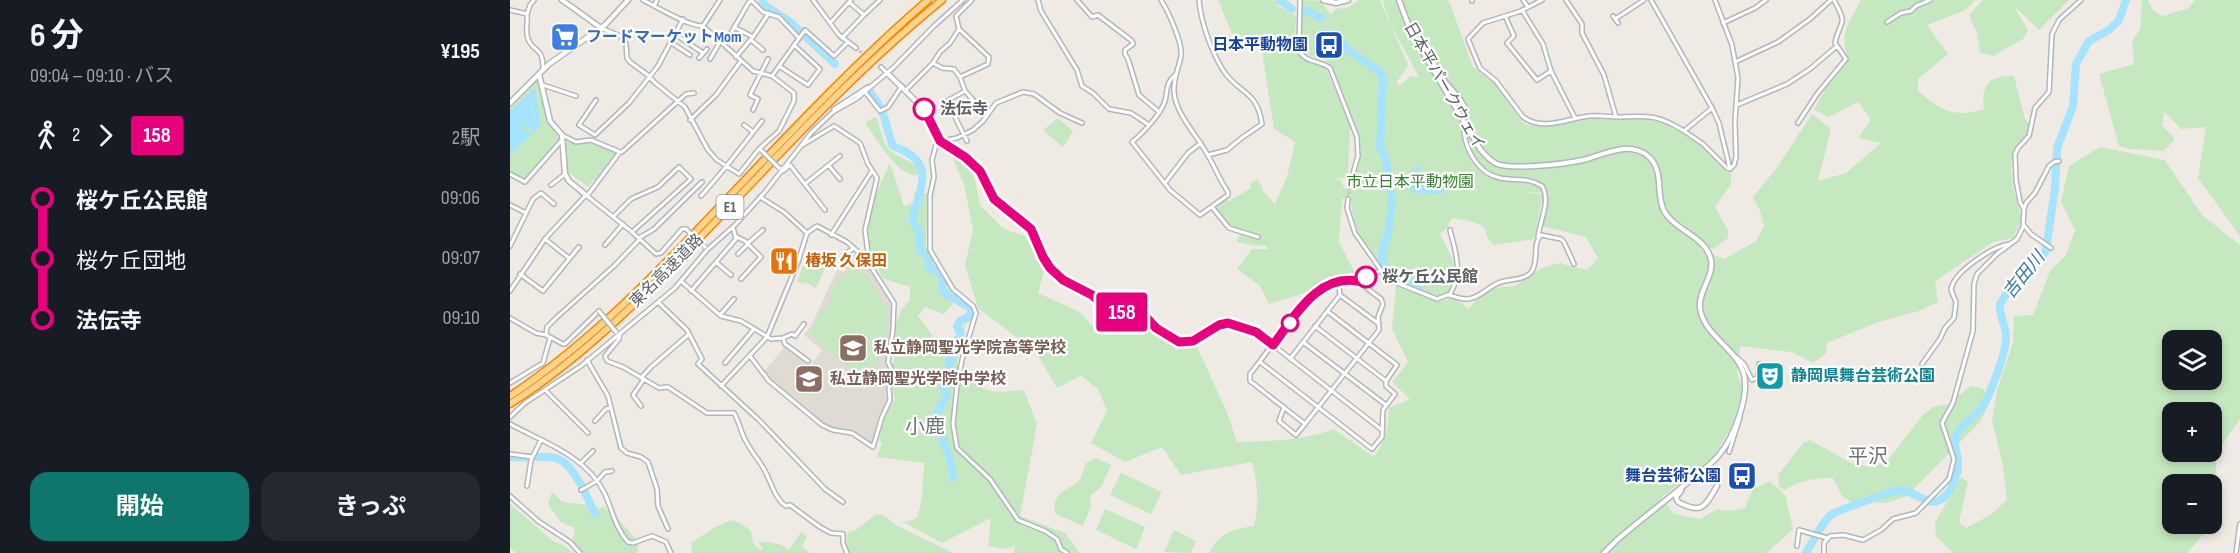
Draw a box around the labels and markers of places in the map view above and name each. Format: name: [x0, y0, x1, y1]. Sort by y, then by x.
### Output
supermarket icon: フードマーケットMom: [549, 21, 581, 53]
place label: フードマーケットMom: [586, 28, 742, 47]
bus stop icon: 日本平動物園: [1313, 29, 1345, 61]
place label: 日本平動物園: [1212, 36, 1308, 55]
marker: 法伝寺: [913, 98, 935, 120]
place label: 法伝寺: [940, 100, 988, 119]
restaurant icon: 椿坂 久保田: [768, 245, 800, 277]
place label: 椿坂 久保田: [805, 252, 888, 271]
marker: 桜ケ丘公民館: [1355, 266, 1377, 288]
place label: 桜ケ丘公民館: [1382, 268, 1478, 287]
unlabelled marker: [1281, 314, 1299, 332]
school or university icon: 私立静岡聖光学院高等学校: [837, 332, 869, 364]
place label: 私立静岡聖光学院高等学校: [874, 339, 1066, 358]
theatre icon: 静岡県舞台芸術公園: [1754, 360, 1786, 392]
school or university icon: 私立静岡聖光学院中学校: [793, 363, 825, 395]
place label: 静岡県舞台芸術公園: [1791, 366, 1935, 386]
place label: 私立静岡聖光学院中学校: [830, 370, 1006, 389]
bus stop icon: 舞台芸術公園: [1726, 460, 1758, 492]
place label: 舞台芸術公園: [1625, 466, 1721, 486]

